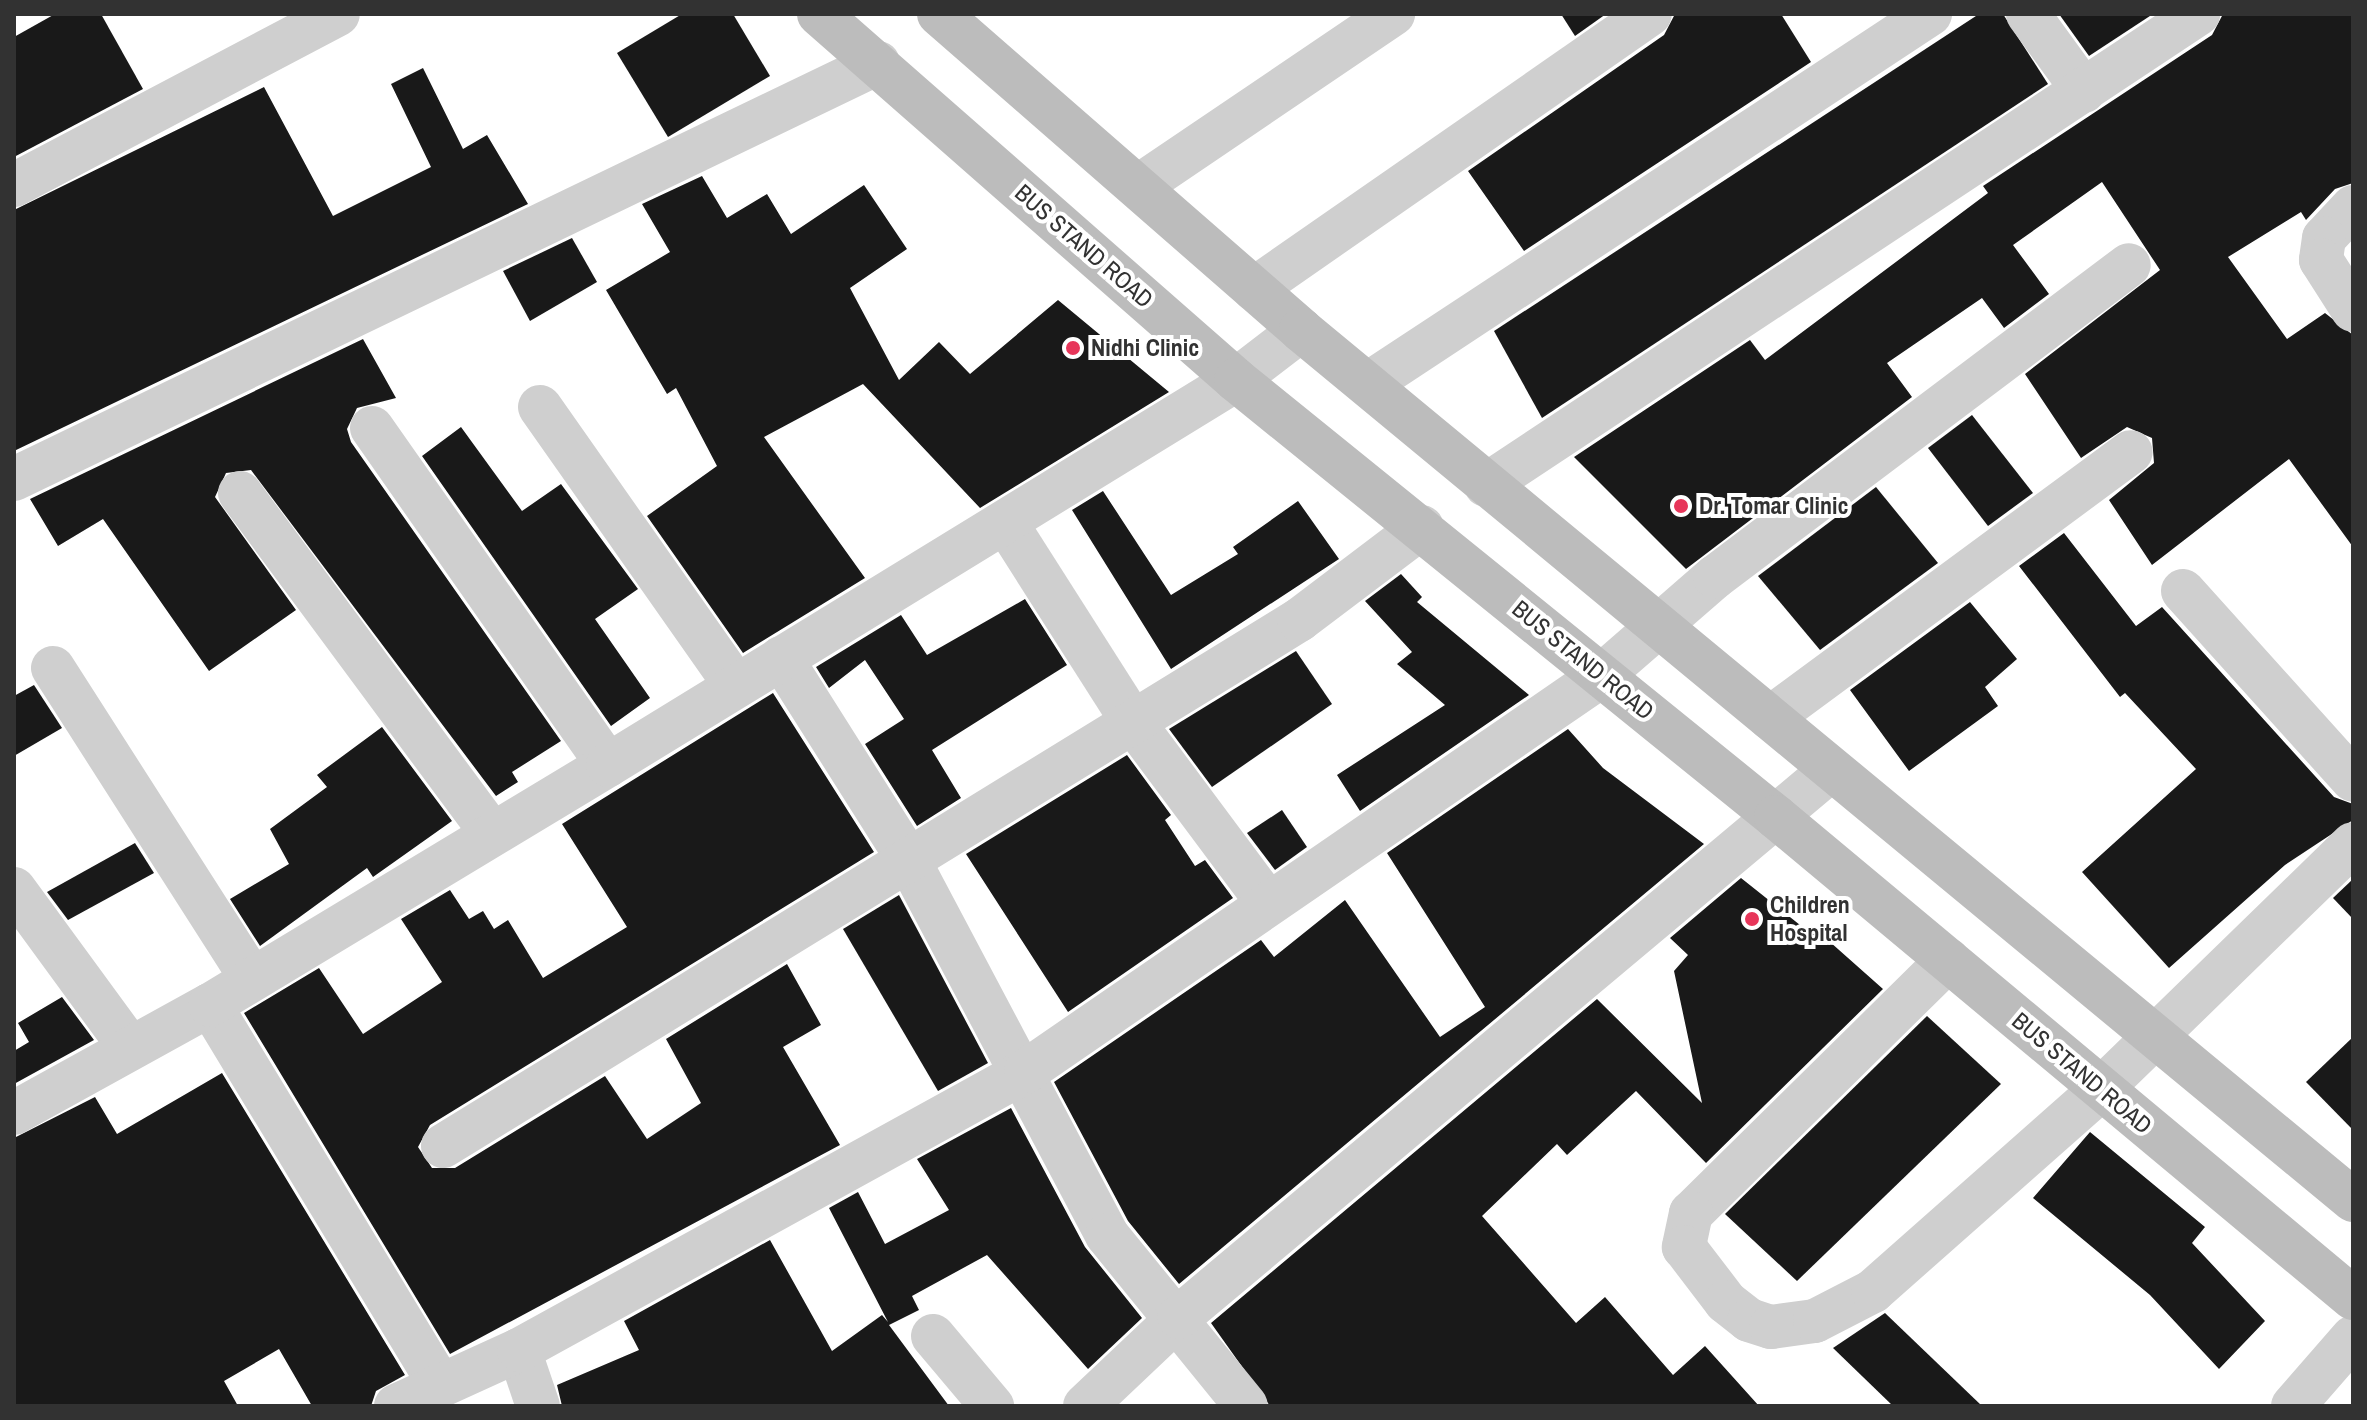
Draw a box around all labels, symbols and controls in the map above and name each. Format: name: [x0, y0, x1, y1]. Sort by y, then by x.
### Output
street label: BUS STAND ROAD: [1009, 178, 1159, 314]
place label: Nidhi Clinic: [1091, 334, 1199, 362]
marker: Nidhi Clinic: [1062, 337, 1084, 359]
place label: Dr. Tomar Clinic: [1699, 492, 1848, 520]
marker: Dr. Tomar Clinic: [1670, 495, 1692, 517]
street label: BUS STAND ROAD: [1507, 594, 1659, 726]
place label: Children Hospital: [1770, 891, 1850, 947]
marker: Children Hospital: [1741, 908, 1763, 930]
street label: BUS STAND ROAD: [2006, 1006, 2158, 1140]

